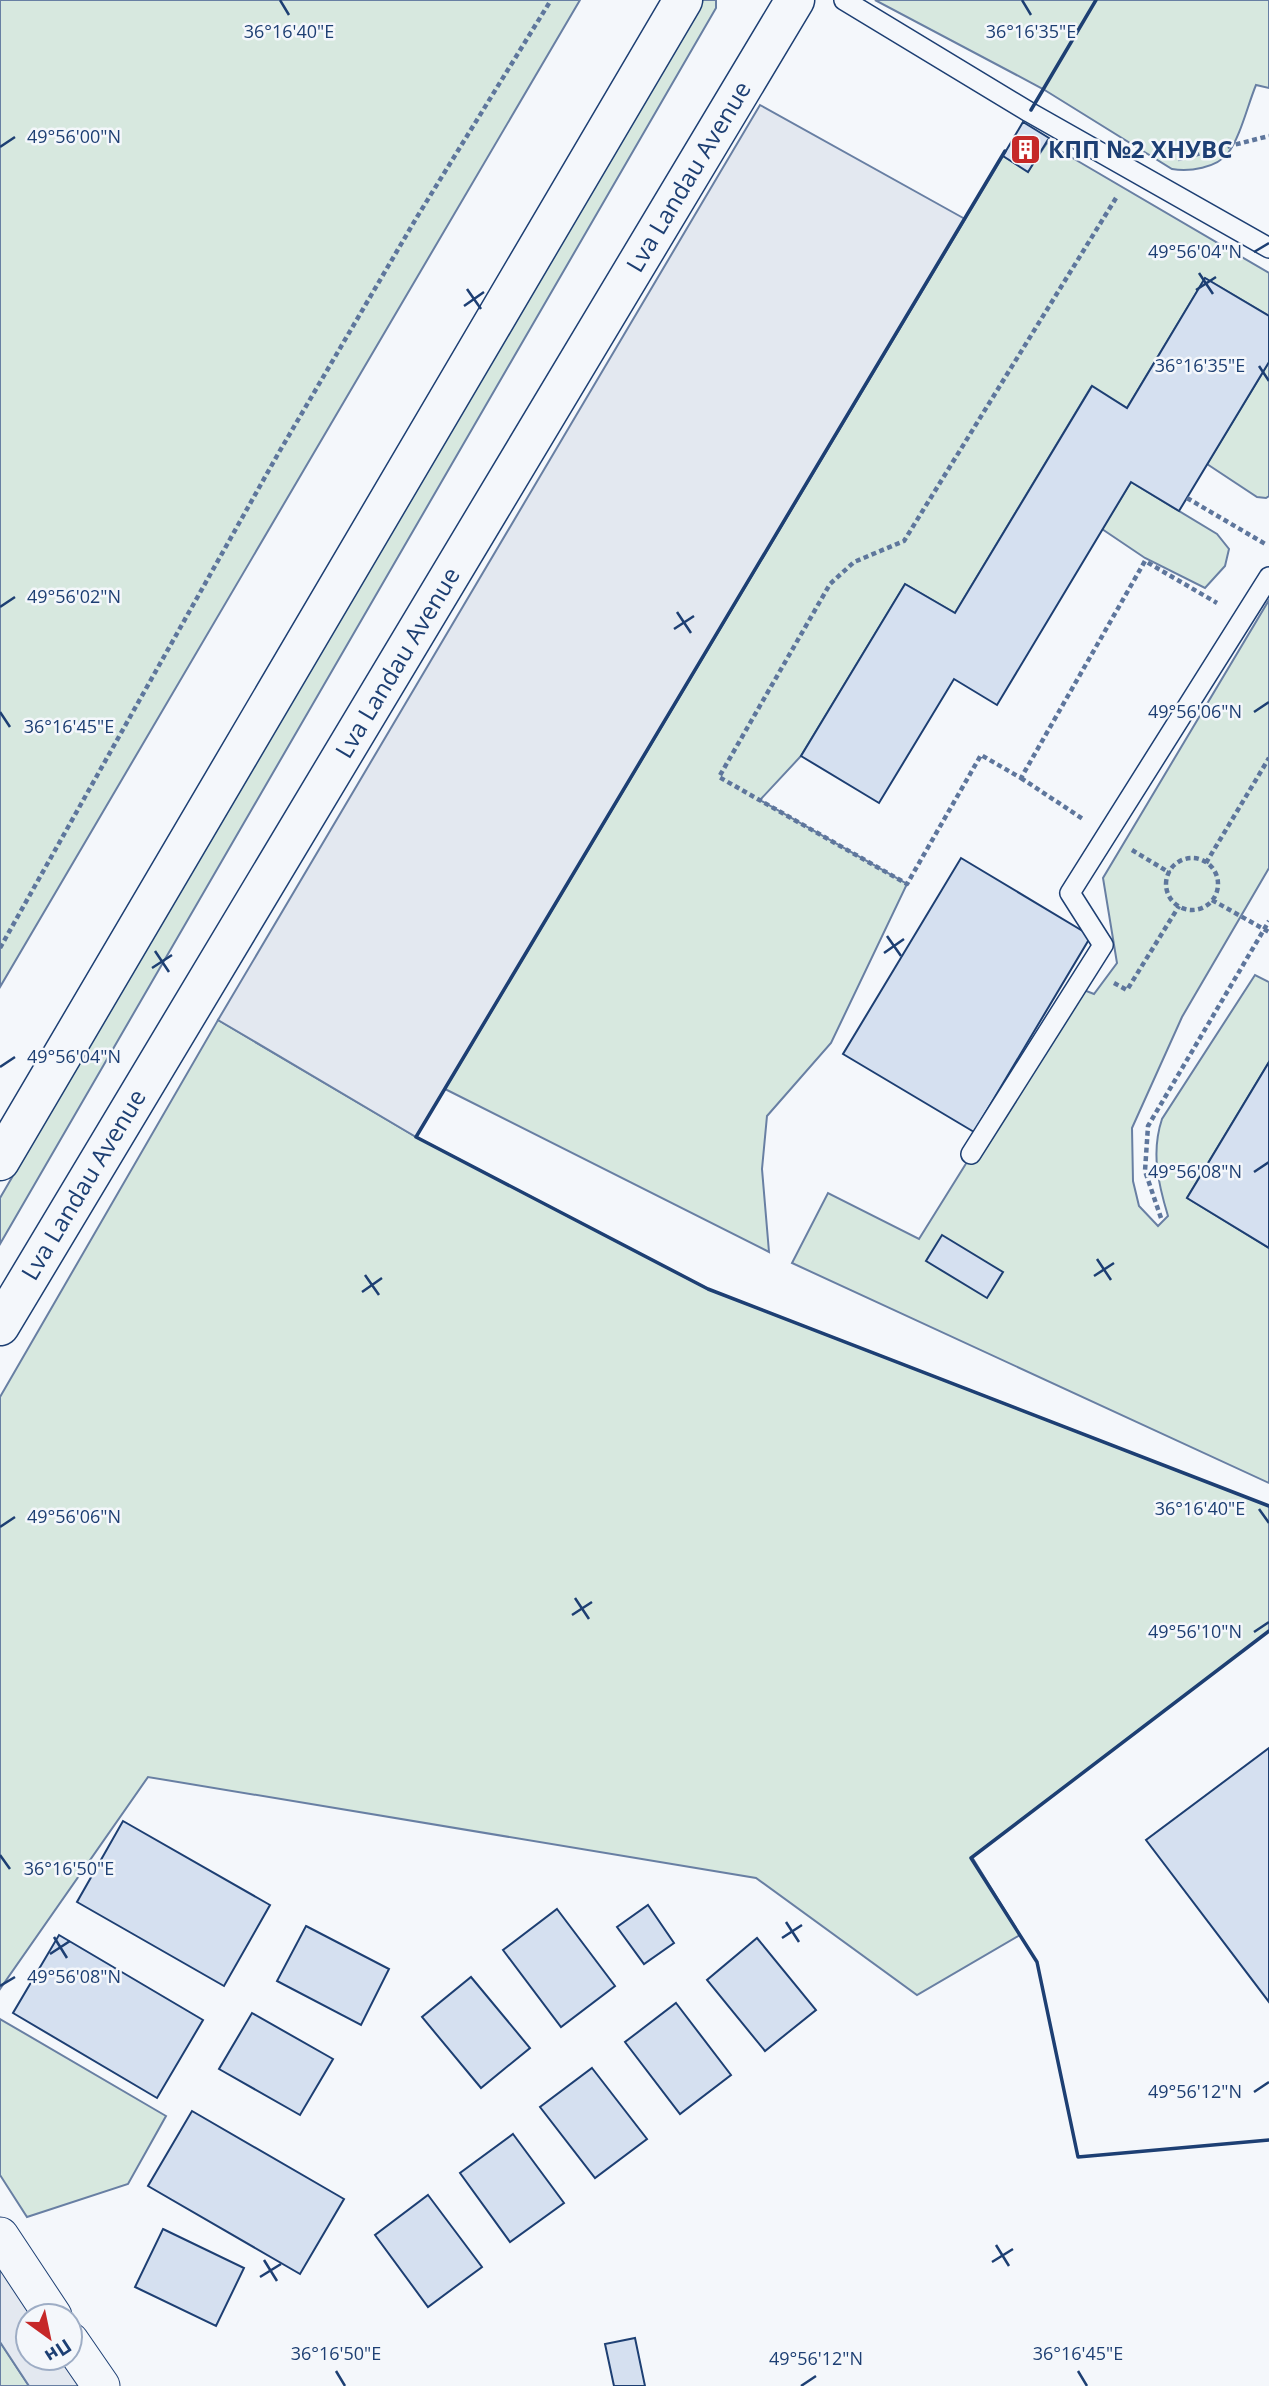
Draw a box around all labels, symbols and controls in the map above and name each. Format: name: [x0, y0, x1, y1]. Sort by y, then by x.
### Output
text: 36°16'40"E: [244, 19, 334, 43]
text: 36°16'35"E: [986, 19, 1076, 43]
street label: Lva Landau Avenue: [618, 75, 758, 278]
text: 49°56'00"N: [27, 124, 121, 148]
place label: КПП №2 ХНУВС: [1048, 132, 1232, 165]
building icon: КПП №2 ХНУВС: [1008, 133, 1042, 167]
text: 49°56'04"N: [1148, 239, 1242, 263]
text: 36°16'35"E: [1155, 353, 1245, 377]
street label: Lva Landau Avenue: [327, 561, 467, 764]
text: 49°56'02"N: [27, 584, 121, 608]
text: 49°56'06"N: [1148, 699, 1242, 723]
text: 36°16'45"E: [24, 714, 114, 738]
text: 49°56'04"N: [27, 1044, 121, 1068]
street label: Lva Landau Avenue: [13, 1083, 153, 1286]
text: 49°56'08"N: [1148, 1159, 1242, 1183]
text: 36°16'40"E: [1155, 1496, 1245, 1520]
text: 49°56'06"N: [27, 1504, 121, 1528]
text: 49°56'10"N: [1148, 1619, 1242, 1643]
text: 36°16'50"E: [24, 1856, 114, 1880]
text: 49°56'08"N: [27, 1964, 121, 1988]
text: 49°56'12"N: [1148, 2079, 1242, 2103]
north arrow: [14, 2302, 84, 2372]
text: Пн: [40, 2333, 77, 2369]
text: 36°16'50"E: [291, 2341, 381, 2365]
text: 36°16'45"E: [1033, 2341, 1123, 2365]
text: 49°56'12"N: [769, 2346, 863, 2370]

